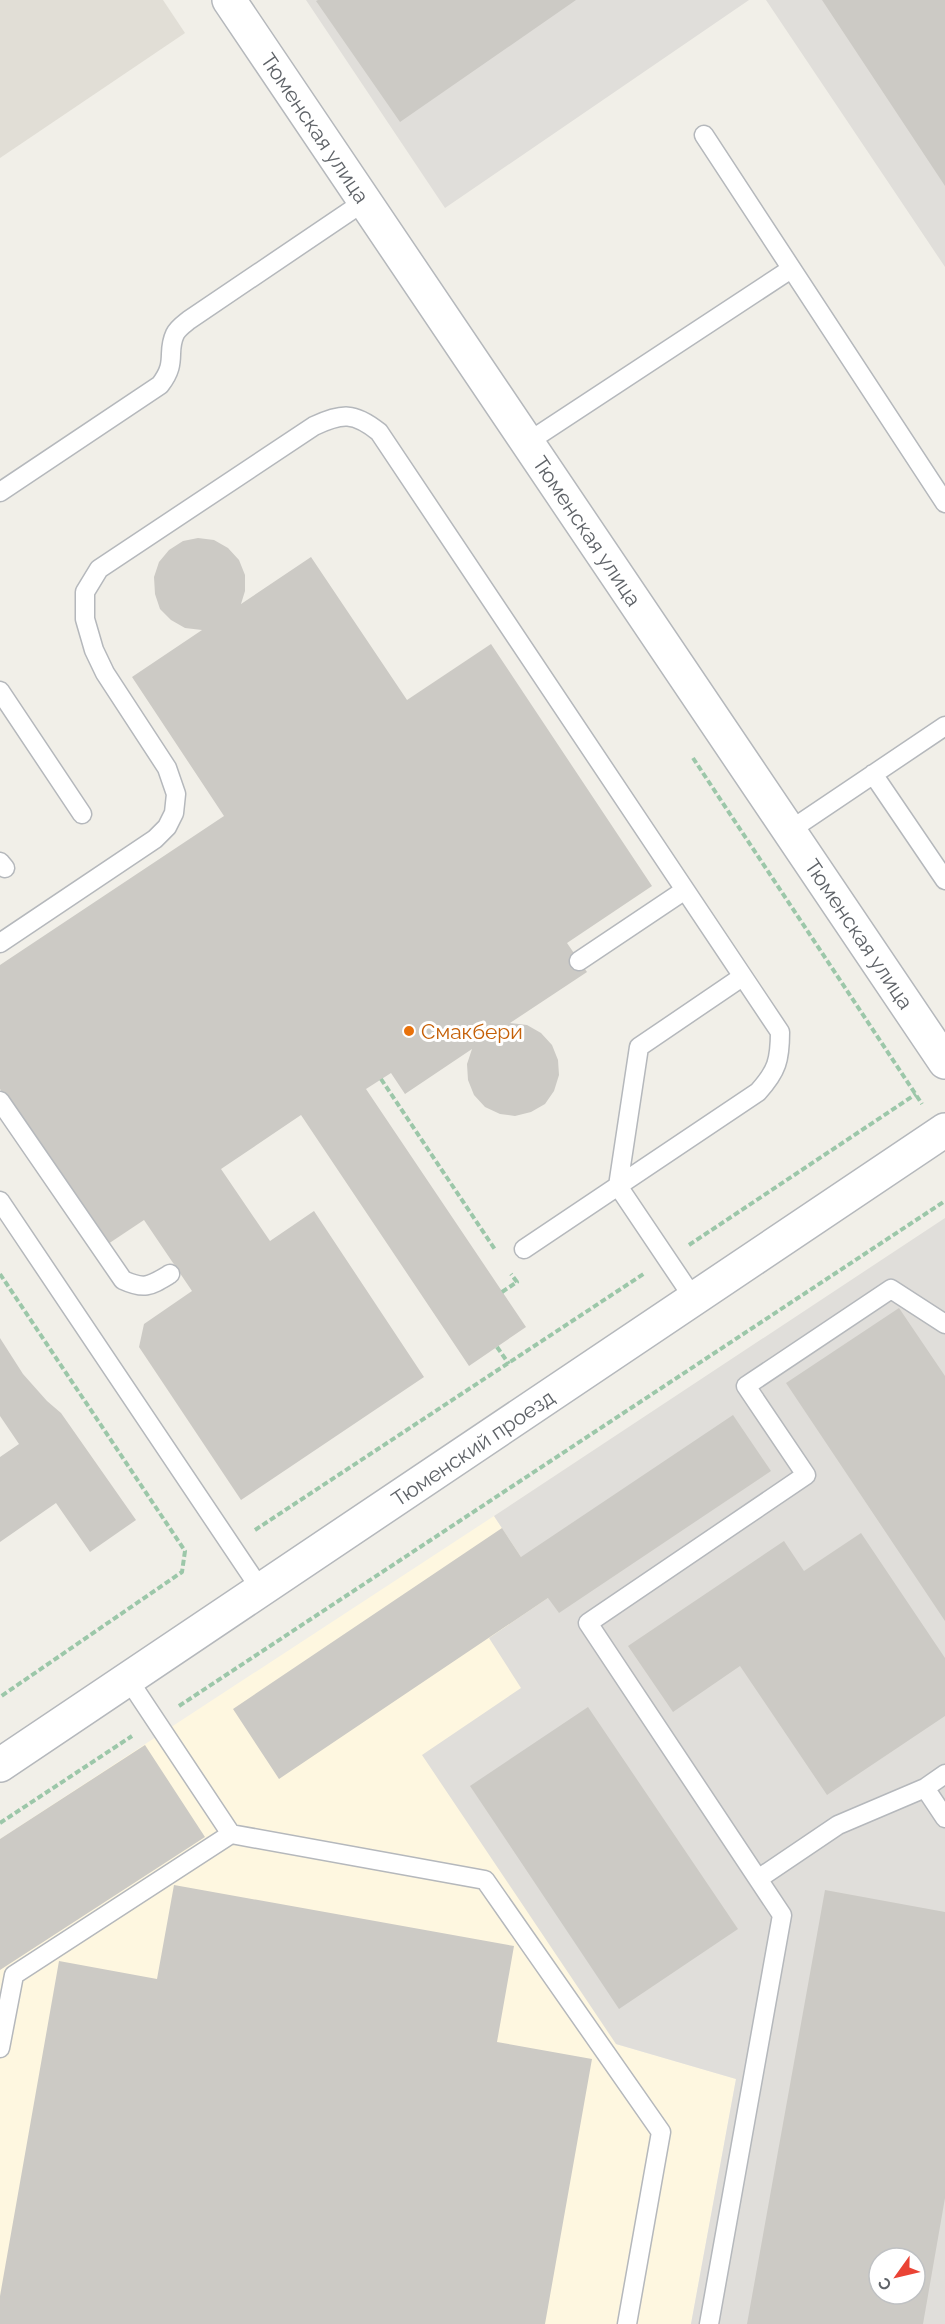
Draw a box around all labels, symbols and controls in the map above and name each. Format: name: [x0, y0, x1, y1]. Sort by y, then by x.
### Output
street label: Тюменская улица: [256, 48, 374, 208]
street label: Тюменская улица: [528, 451, 646, 611]
street label: Тюменская улица: [800, 854, 918, 1014]
place label: Смакбери: [421, 1019, 523, 1044]
marker: Смакбери: [402, 1024, 416, 1038]
street label: Тюменский проезд: [387, 1384, 559, 1512]
north arrow: [867, 2246, 927, 2306]
text: С: [874, 2274, 896, 2294]

